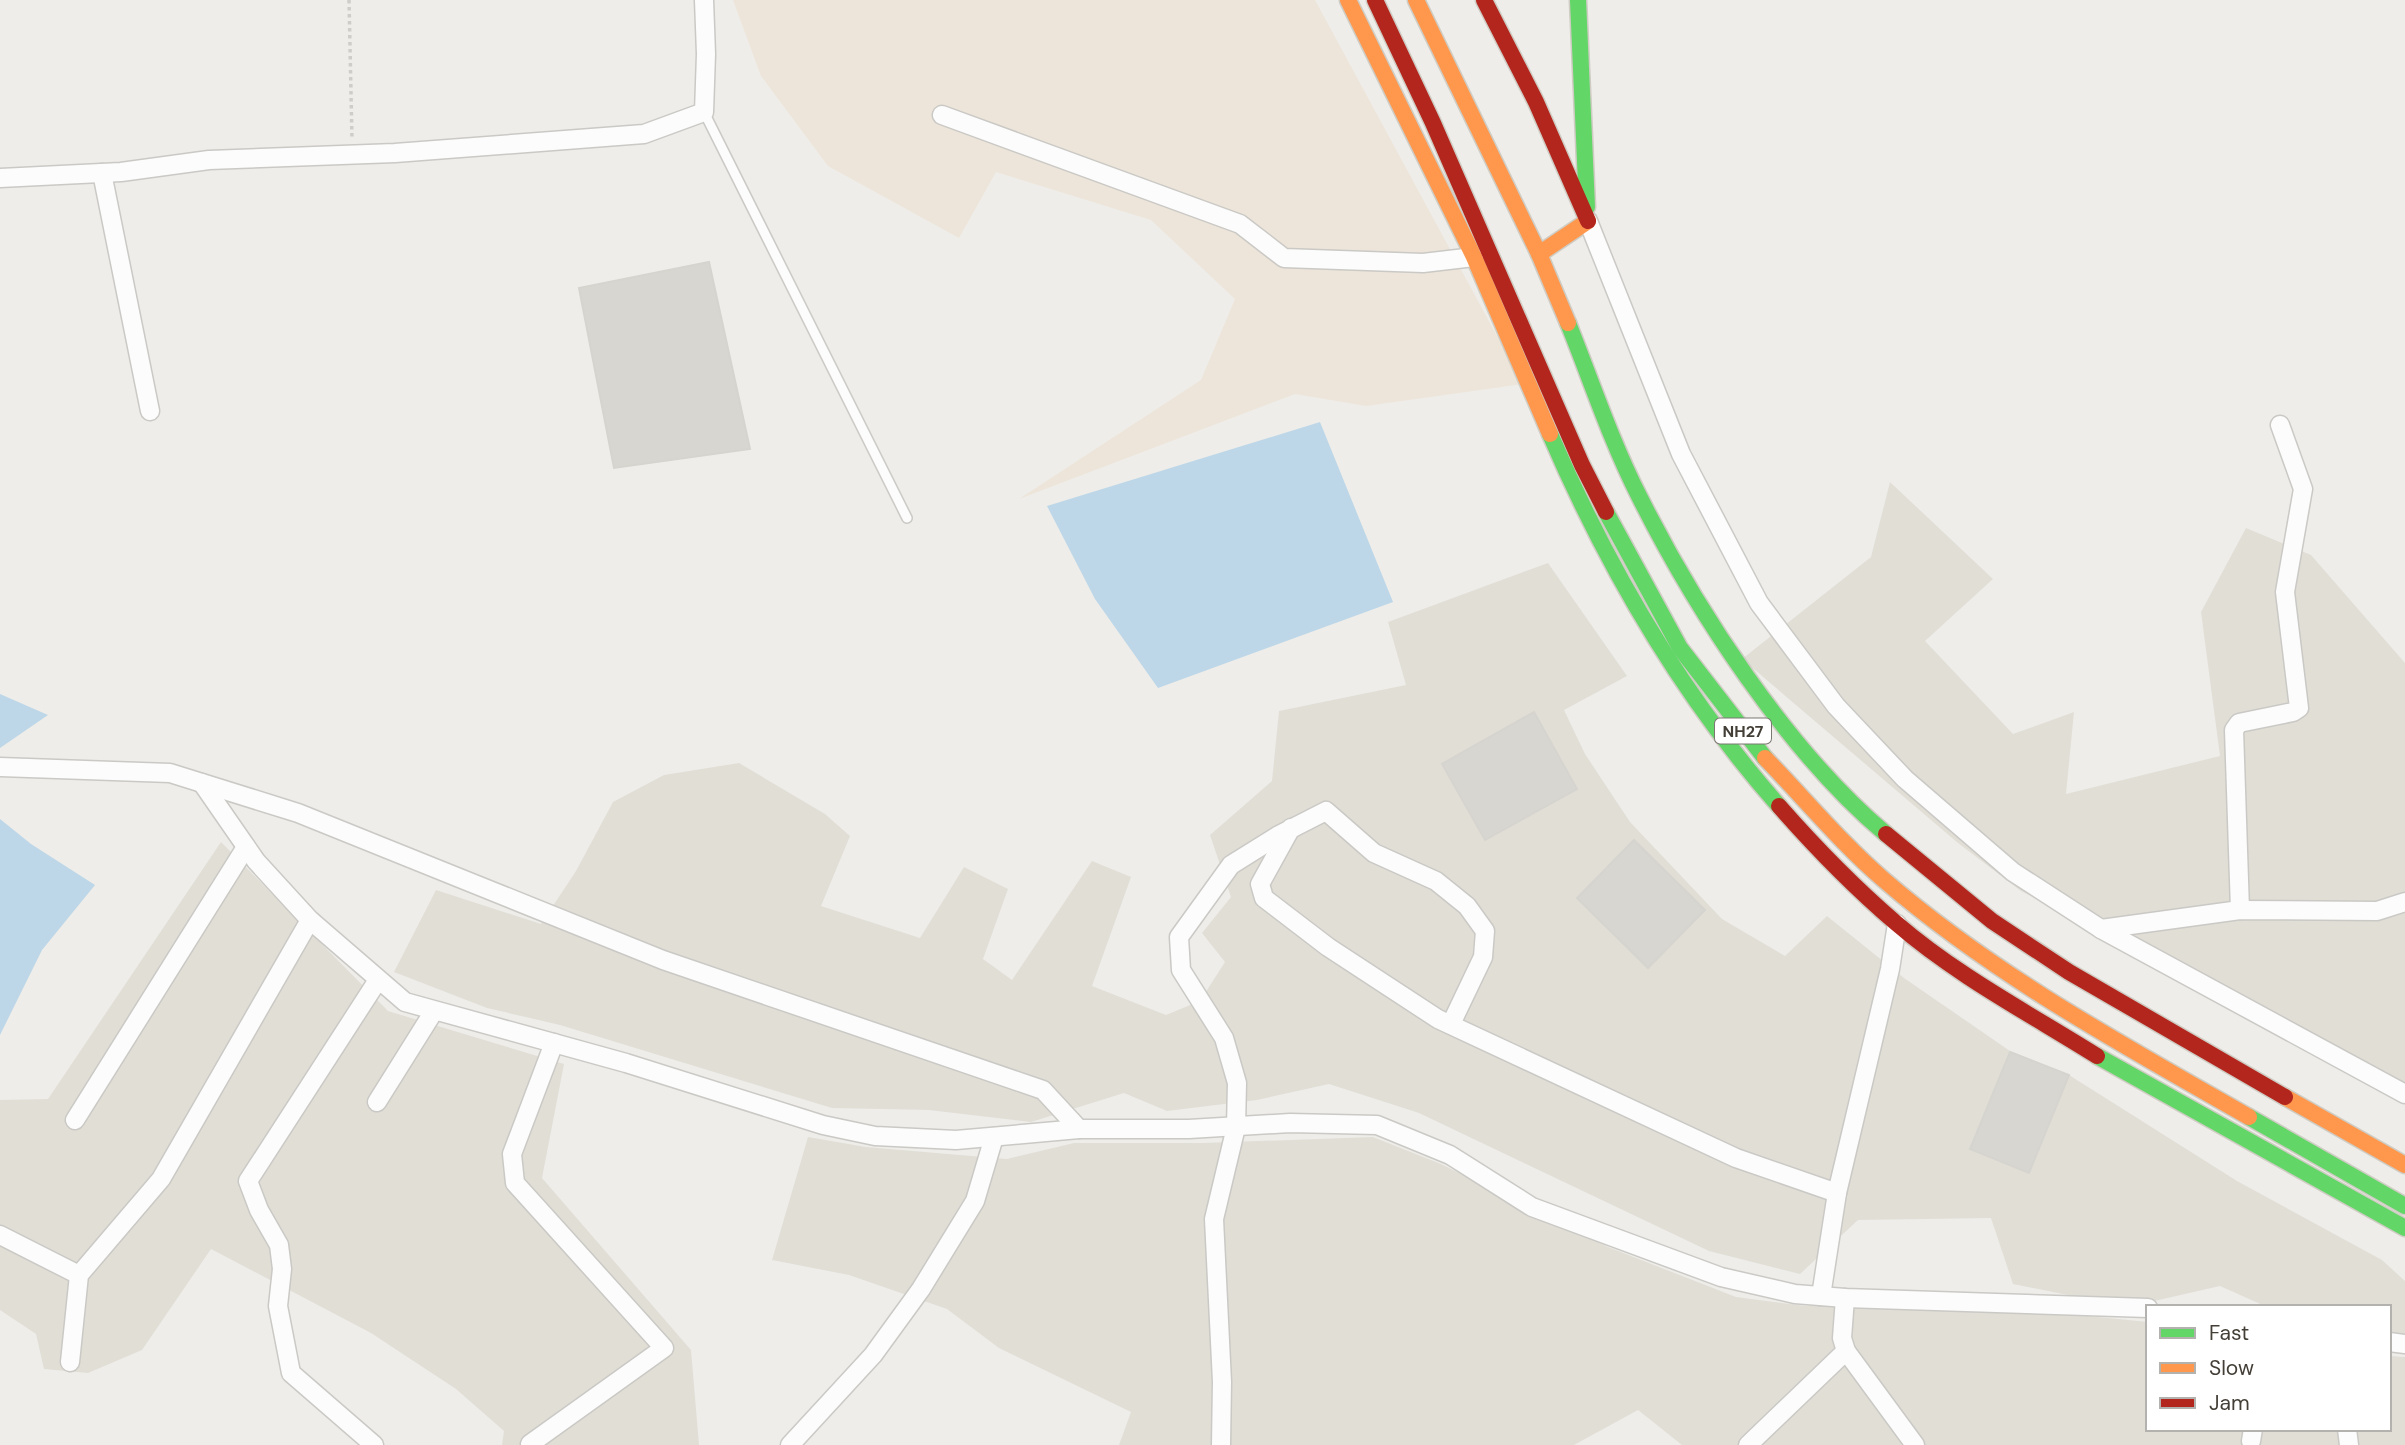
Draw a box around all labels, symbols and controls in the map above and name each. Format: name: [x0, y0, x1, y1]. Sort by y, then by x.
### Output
road number: NH27: [1715, 718, 1771, 744]
legend: [2146, 1305, 2391, 1431]
text: Fast: [2209, 1319, 2249, 1347]
text: Slow: [2209, 1354, 2254, 1382]
text: Jam: [2209, 1389, 2250, 1417]

